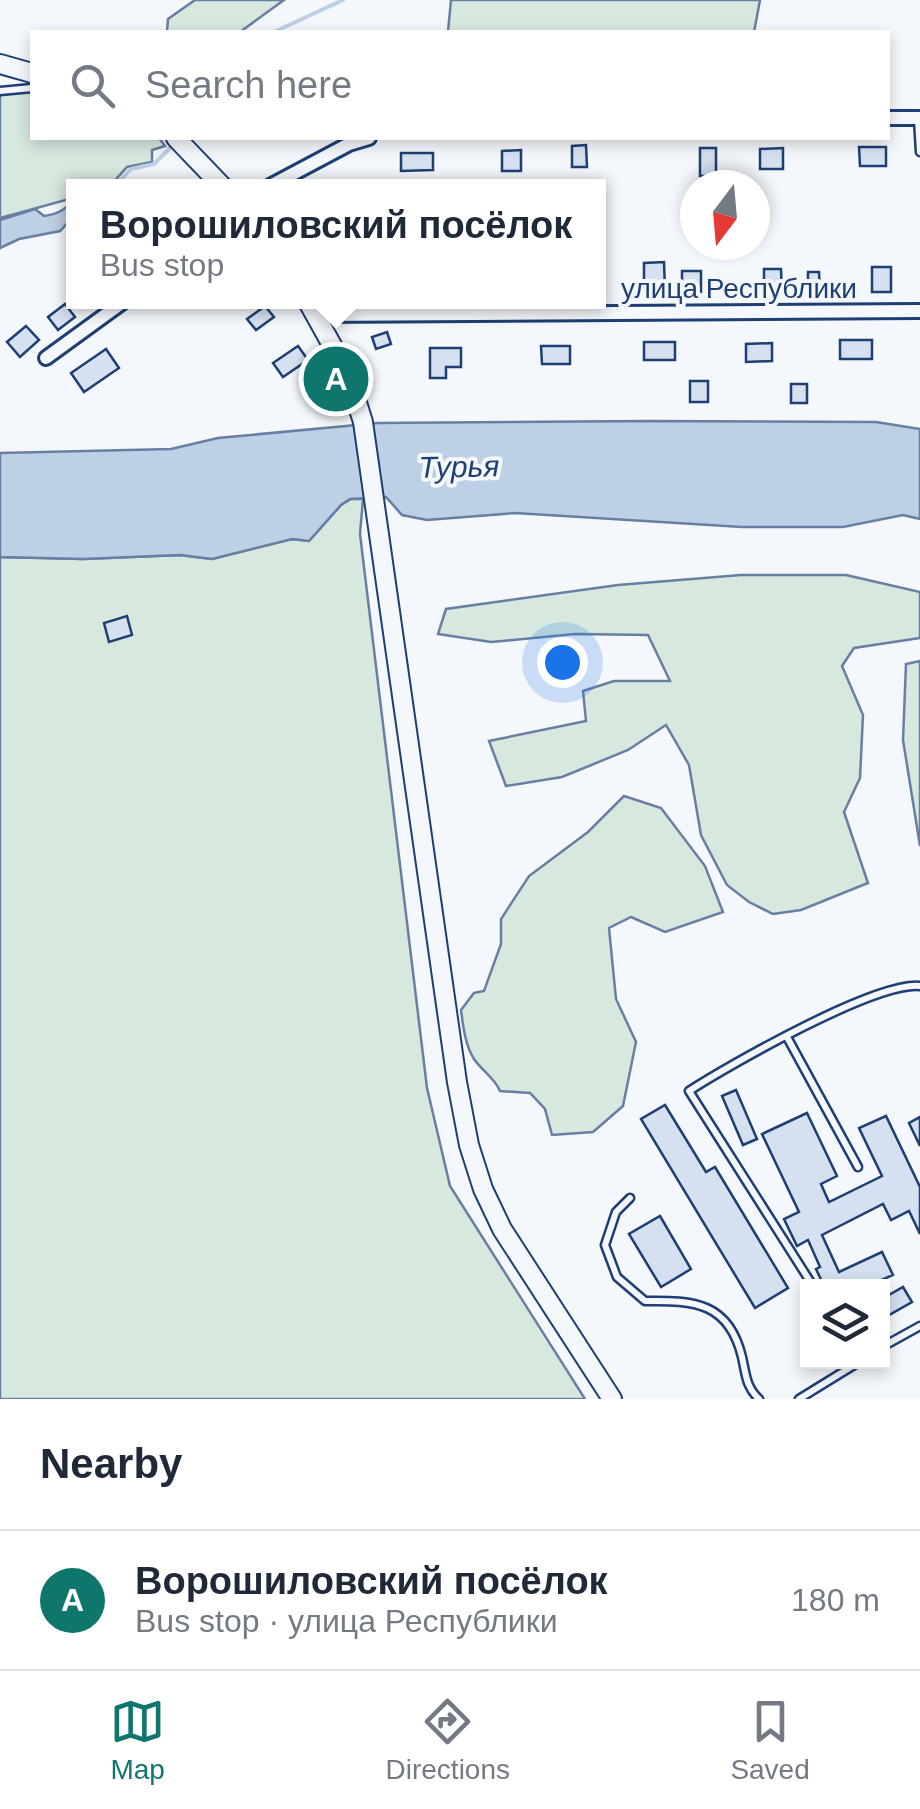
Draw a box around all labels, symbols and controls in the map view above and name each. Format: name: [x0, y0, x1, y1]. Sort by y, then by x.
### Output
search box: [30, 30, 890, 140]
icon: search: [65, 58, 120, 113]
text: Search here: [145, 64, 352, 106]
north arrow: [680, 170, 770, 260]
popup: [66, 179, 606, 309]
text: Ворошиловский посёлок: [100, 204, 572, 246]
text: Bus stop: [100, 247, 224, 283]
street label: улица Республики: [621, 273, 857, 304]
pin: A: [304, 342, 368, 416]
water label: Турья: [418, 449, 500, 484]
your location: [537, 637, 588, 688]
map controls: [800, 1279, 890, 1369]
button: layers: [800, 1279, 890, 1369]
text: Nearby: [40, 1440, 182, 1487]
text: Ворошиловский посёлок: [135, 1560, 608, 1602]
text: A: [61, 1582, 84, 1618]
text: 180 m: [791, 1582, 880, 1618]
text: Bus stop · улица Республики: [135, 1603, 558, 1639]
tab: Map: [110, 1694, 165, 1786]
tab: Directions: [386, 1694, 510, 1786]
tab: Saved: [730, 1694, 810, 1786]

